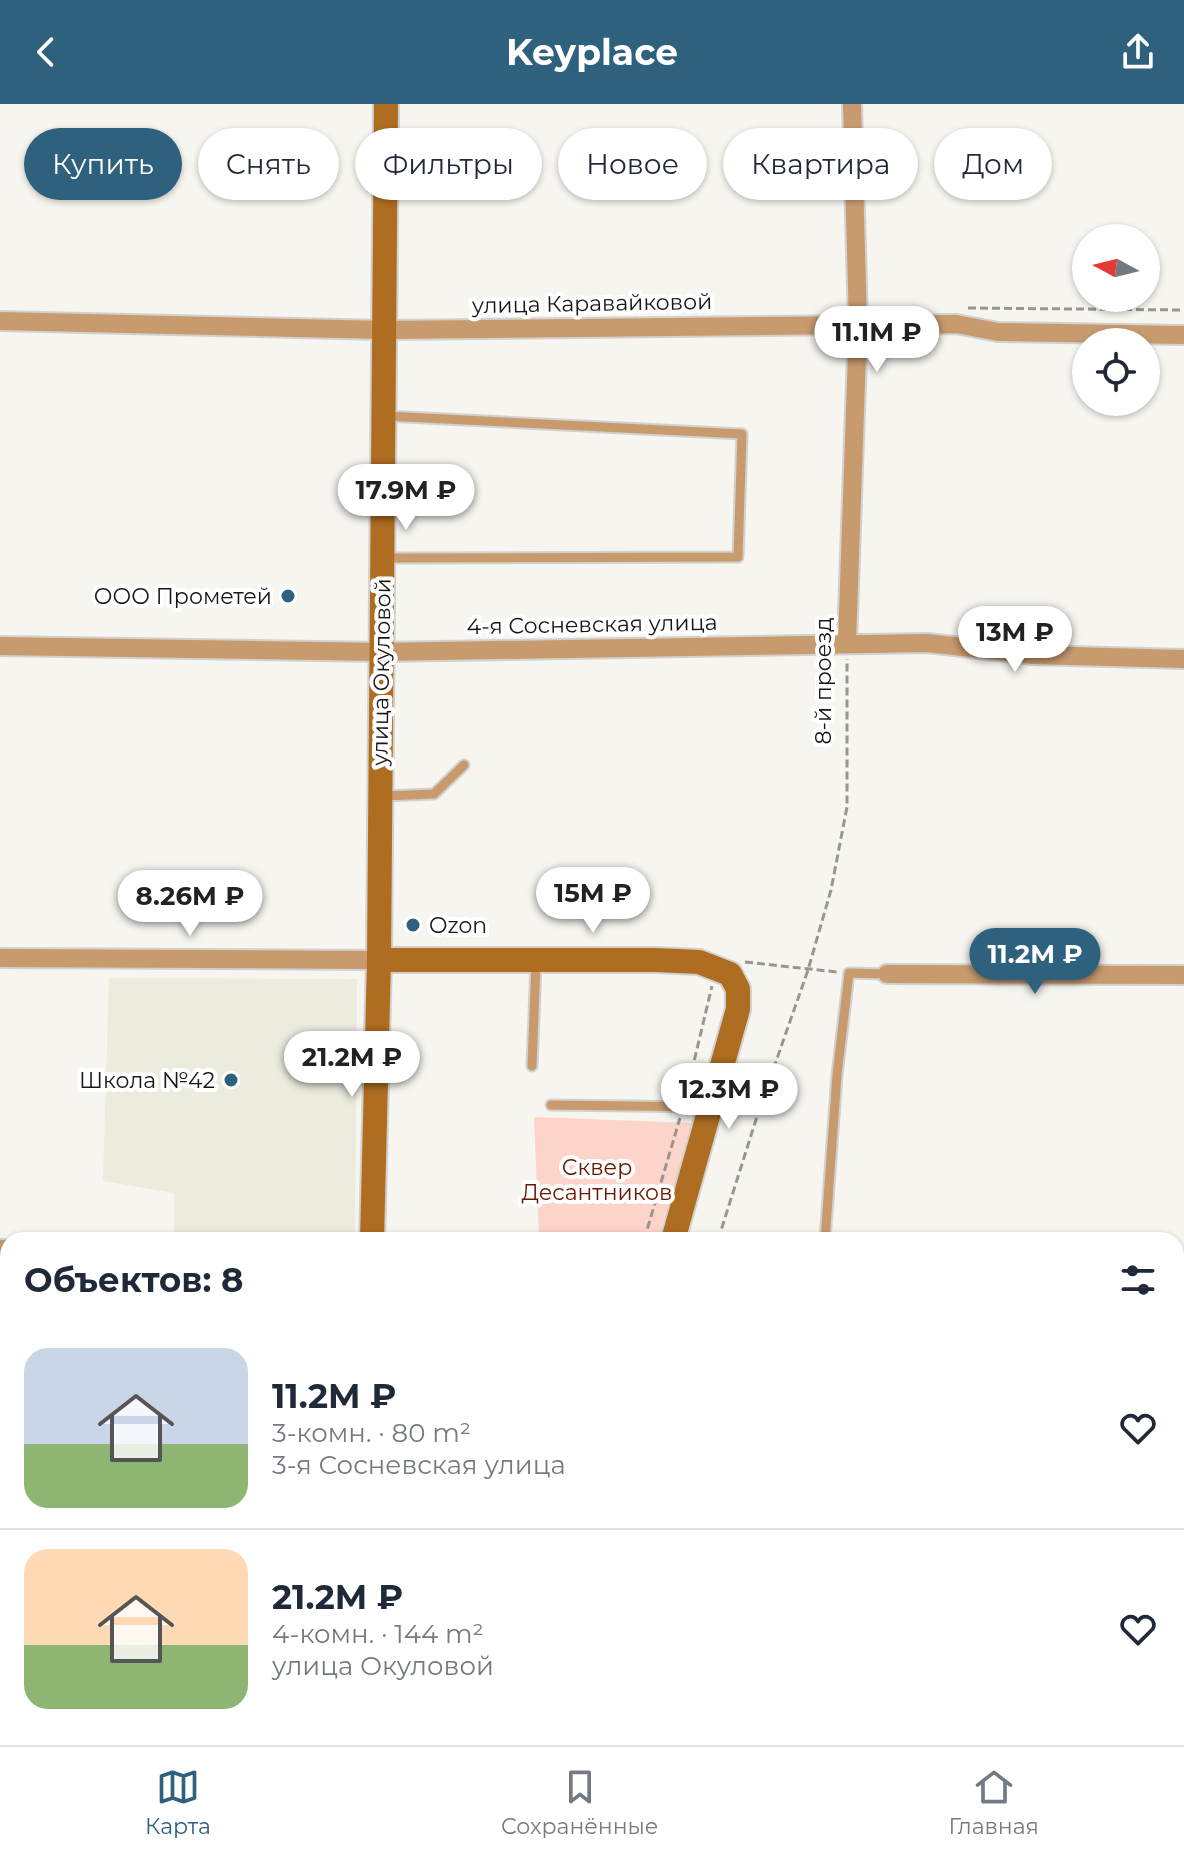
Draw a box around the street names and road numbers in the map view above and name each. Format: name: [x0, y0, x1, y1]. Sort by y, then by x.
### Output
street label: улица Каравайковой: [471, 288, 712, 319]
street label: улица Окуловой: [366, 578, 397, 767]
street label: 4-я Сосневская улица: [466, 609, 718, 640]
street label: 8-й проезд: [810, 618, 837, 744]

